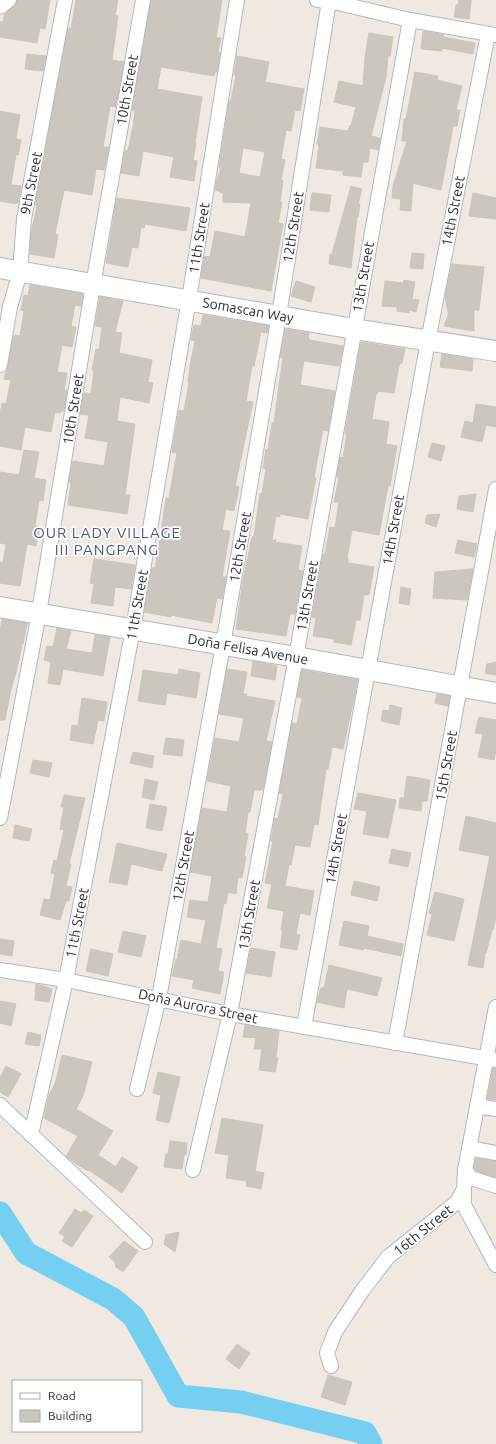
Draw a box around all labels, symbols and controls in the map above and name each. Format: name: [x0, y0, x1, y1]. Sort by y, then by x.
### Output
street label: 10th Street: [113, 53, 141, 127]
street label: 9th Street: [17, 150, 45, 216]
street label: 14th Street: [438, 174, 468, 248]
street label: 12th Street: [279, 190, 307, 264]
street label: 11th Street: [185, 201, 213, 275]
street label: 13th Street: [349, 240, 377, 314]
street label: Somascan Way: [201, 294, 295, 326]
street label: 10th Street: [59, 372, 87, 446]
street label: 14th Street: [379, 493, 407, 567]
street label: 12th Street: [226, 510, 254, 584]
district label: OUR LADY VILLAGE III PANGPANG: [33, 524, 181, 558]
street label: 13th Street: [293, 559, 321, 633]
street label: 11th Street: [123, 568, 151, 642]
street label: Doña Felisa Avenue: [186, 631, 310, 667]
street label: 15th Street: [432, 729, 460, 803]
street label: 14th Street: [322, 812, 350, 886]
street label: 12th Street: [169, 829, 197, 903]
street label: 13th Street: [235, 878, 263, 952]
street label: 11th Street: [62, 886, 92, 960]
street label: Doña Aurora Street: [137, 986, 260, 1027]
street label: 16th Street: [390, 1201, 456, 1259]
legend: [12, 1380, 142, 1432]
text: Road: [48, 1389, 76, 1402]
text: Building: [48, 1409, 92, 1422]

